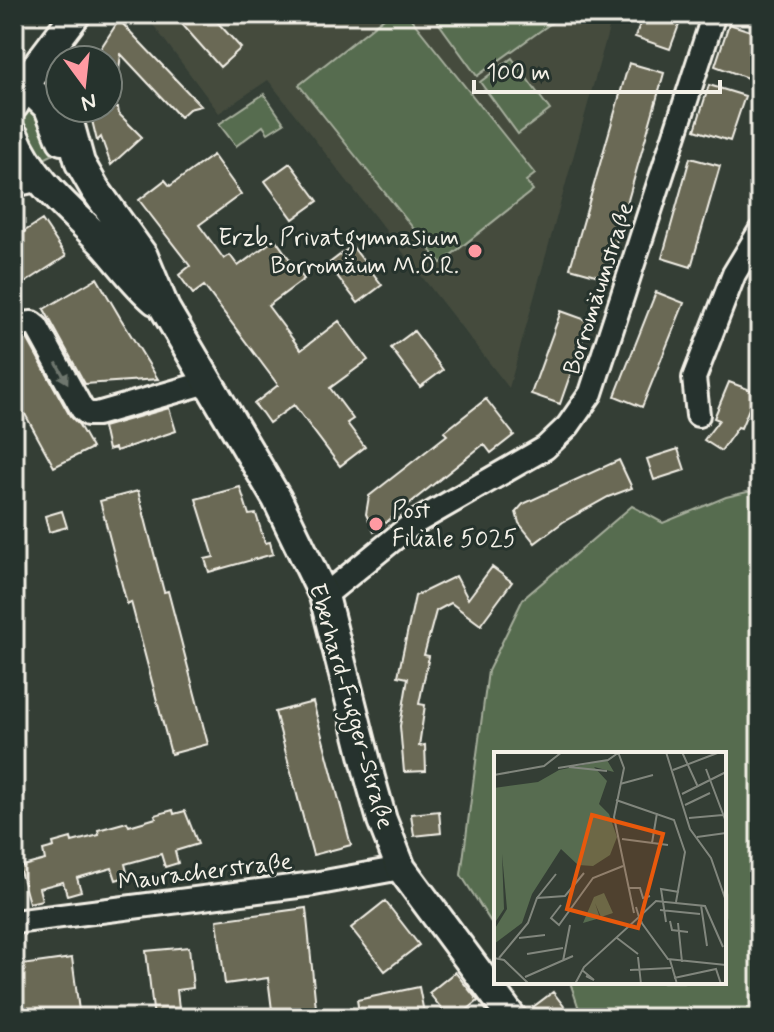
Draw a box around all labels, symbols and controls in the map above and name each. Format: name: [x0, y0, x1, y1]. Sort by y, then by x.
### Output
north arrow: [44, 44, 124, 124]
scale bar: [474, 44, 720, 94]
text: 100 m: [486, 58, 550, 89]
text: N: [78, 86, 99, 117]
street label: Borromäumstraße: [557, 198, 642, 379]
place label: Erzb. Privatgymnasium Borromäum M.Ö.R.: [218, 223, 459, 282]
marker: Erzb. Privatgymnasium Borromäum M.Ö.R.: [466, 242, 484, 260]
one-way arrow: [55, 362, 69, 384]
place label: Post Filiale 5025: [392, 496, 517, 555]
marker: Post Filiale 5025: [367, 515, 385, 533]
street label: Eberhard-Fugger-Straße: [298, 580, 401, 834]
inset map: [494, 752, 726, 984]
street label: Mauracherstraße: [116, 846, 294, 899]

